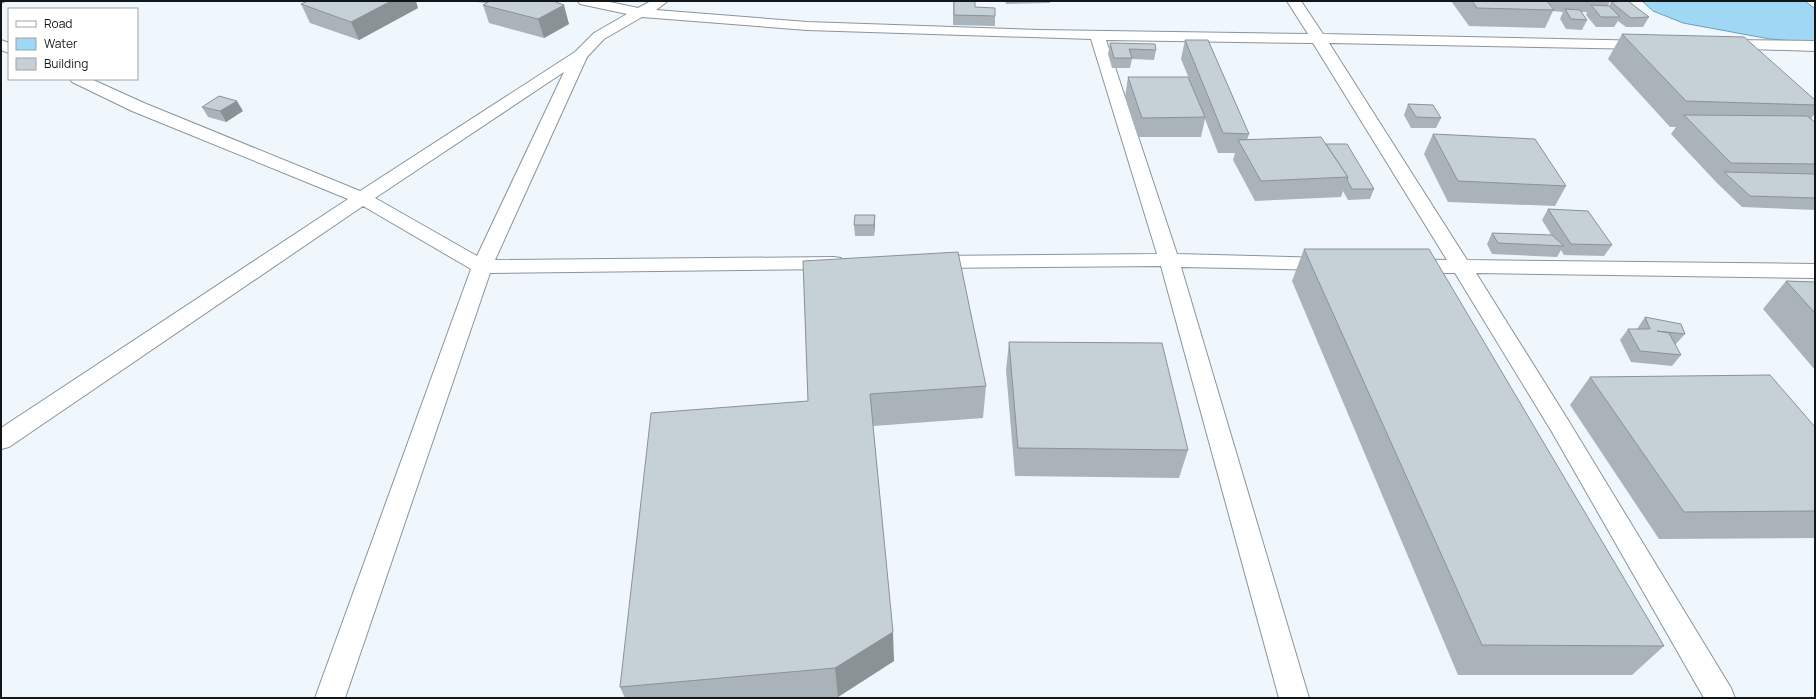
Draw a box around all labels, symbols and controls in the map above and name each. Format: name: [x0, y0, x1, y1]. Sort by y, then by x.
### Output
legend: [8, 8, 138, 80]
text: Road: [44, 15, 72, 32]
text: Water: [44, 35, 78, 52]
text: Building: [44, 55, 88, 72]

